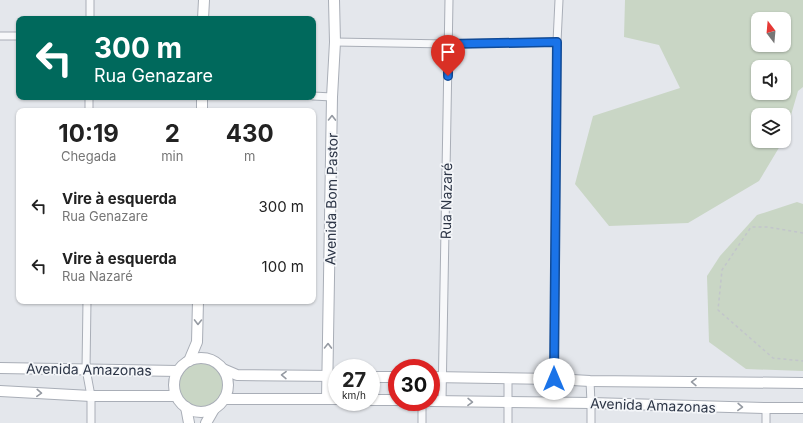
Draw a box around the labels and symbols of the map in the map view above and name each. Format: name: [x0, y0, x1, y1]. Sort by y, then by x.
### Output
north arrow: [751, 12, 791, 52]
pin: [431, 35, 465, 76]
one-way arrow: [328, 115, 336, 121]
street label: Avenida Bom Pastor: [321, 133, 341, 265]
street label: Rua Nazaré: [437, 163, 455, 239]
one-way arrow: [194, 319, 202, 325]
one-way arrow: [324, 343, 332, 349]
position arrow: [533, 358, 575, 400]
street label: Avenida Amazonas: [26, 359, 152, 379]
speed limit sign: 30: [388, 359, 440, 411]
one-way arrow: [281, 371, 287, 380]
one-way arrow: [691, 377, 697, 386]
one-way arrow: [36, 389, 42, 398]
street label: Avenida Amazonas: [590, 394, 716, 416]
one-way arrow: [467, 397, 473, 406]
one-way arrow: [737, 403, 743, 411]

